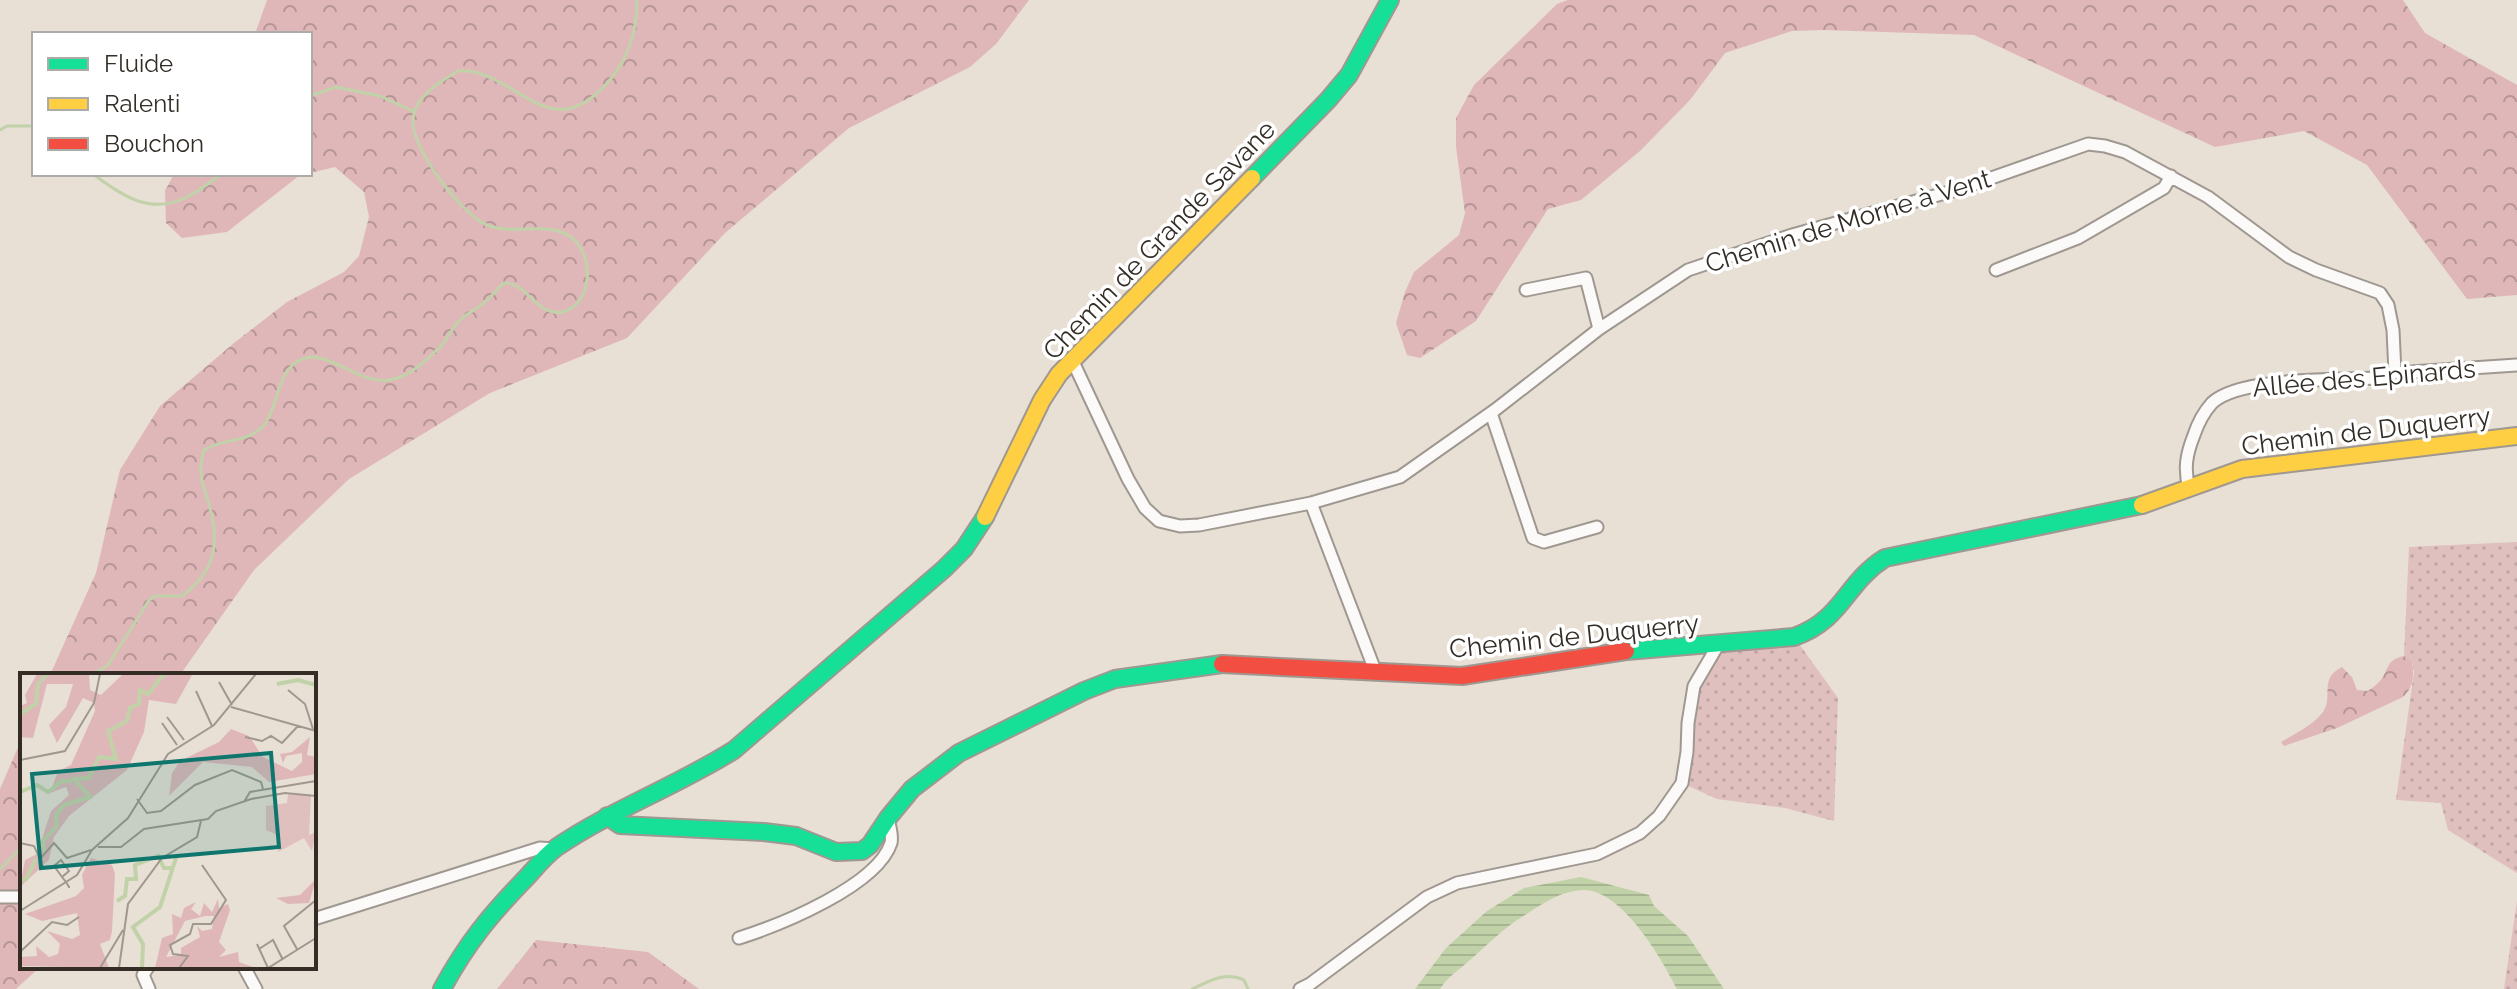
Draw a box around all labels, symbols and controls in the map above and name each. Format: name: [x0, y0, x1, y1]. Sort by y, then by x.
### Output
legend: [32, 32, 312, 176]
text: Fluide: [104, 49, 173, 78]
text: Ralenti: [104, 89, 180, 118]
street label: Chemin de Grande Savane: [1037, 114, 1281, 366]
text: Bouchon: [104, 129, 204, 158]
street label: Chemin de Morne à Vent: [1702, 163, 1995, 279]
street label: Allée des Epinards: [2251, 353, 2477, 403]
street label: Chemin de Duquerry: [2240, 401, 2492, 461]
street label: Chemin de Duquerry: [1448, 608, 1700, 664]
inset map: [20, 673, 316, 969]

